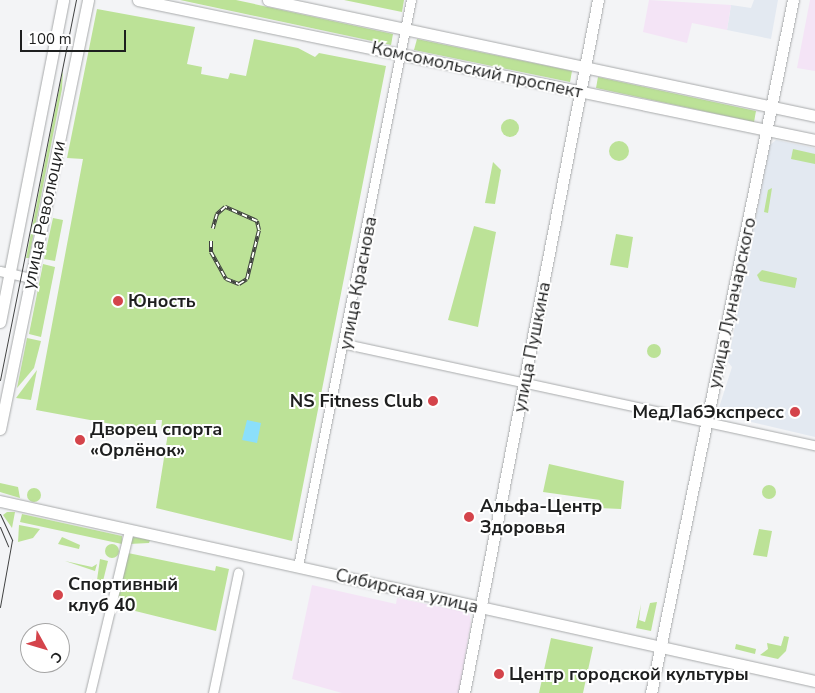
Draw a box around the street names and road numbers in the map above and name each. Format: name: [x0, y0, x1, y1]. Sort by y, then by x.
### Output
street label: Комсомольский проспект: [369, 37, 585, 103]
street label: улица Революции: [18, 139, 70, 291]
street label: улица Краснова: [334, 214, 382, 352]
street label: улица Луначарского: [703, 215, 761, 391]
street label: улица Пушкина: [509, 280, 555, 414]
street label: Сибирская улица: [333, 564, 481, 618]

